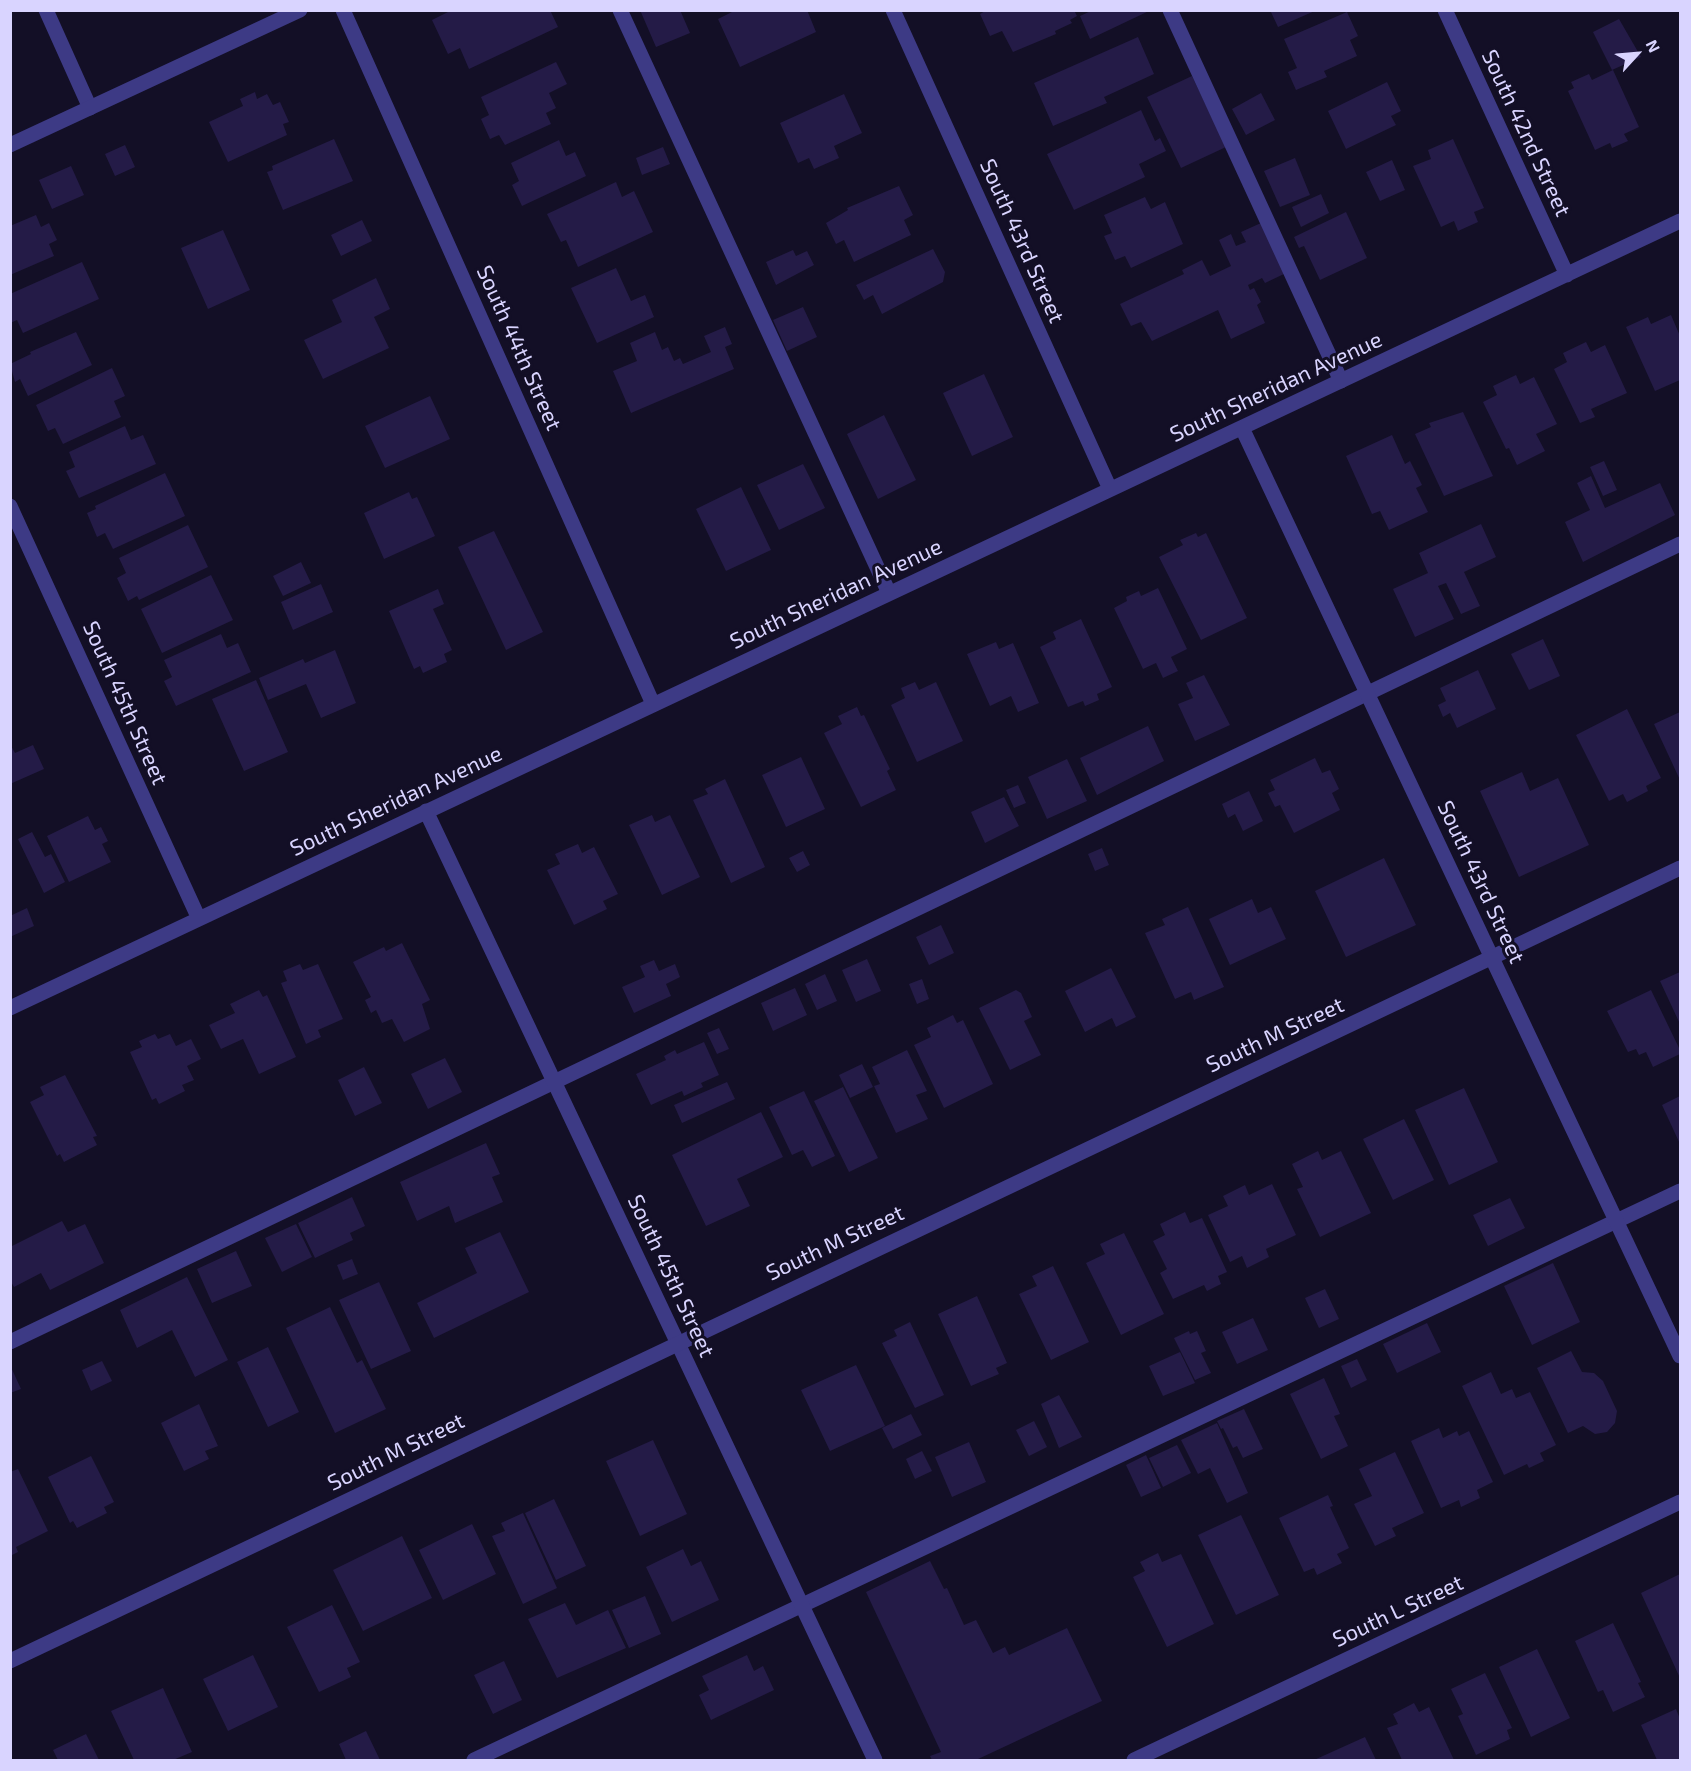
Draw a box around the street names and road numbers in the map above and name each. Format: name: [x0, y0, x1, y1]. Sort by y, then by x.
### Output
street label: South 42nd Street: [1476, 46, 1576, 220]
street label: South 43rd Street: [974, 155, 1070, 327]
street label: South 44th Street: [471, 261, 567, 435]
street label: South Sheridan Avenue: [1166, 326, 1386, 448]
street label: South Sheridan Avenue: [726, 533, 946, 655]
street label: South 45th Street: [77, 617, 173, 789]
street label: South Sheridan Avenue: [286, 740, 506, 862]
street label: South 43rd Street: [1432, 796, 1530, 968]
street label: South M Street: [1202, 992, 1348, 1078]
street label: South 45th Street: [622, 1191, 720, 1361]
street label: South M Street: [762, 1200, 908, 1286]
street label: South M Street: [323, 1408, 469, 1496]
street label: South L Street: [1329, 1569, 1467, 1653]

